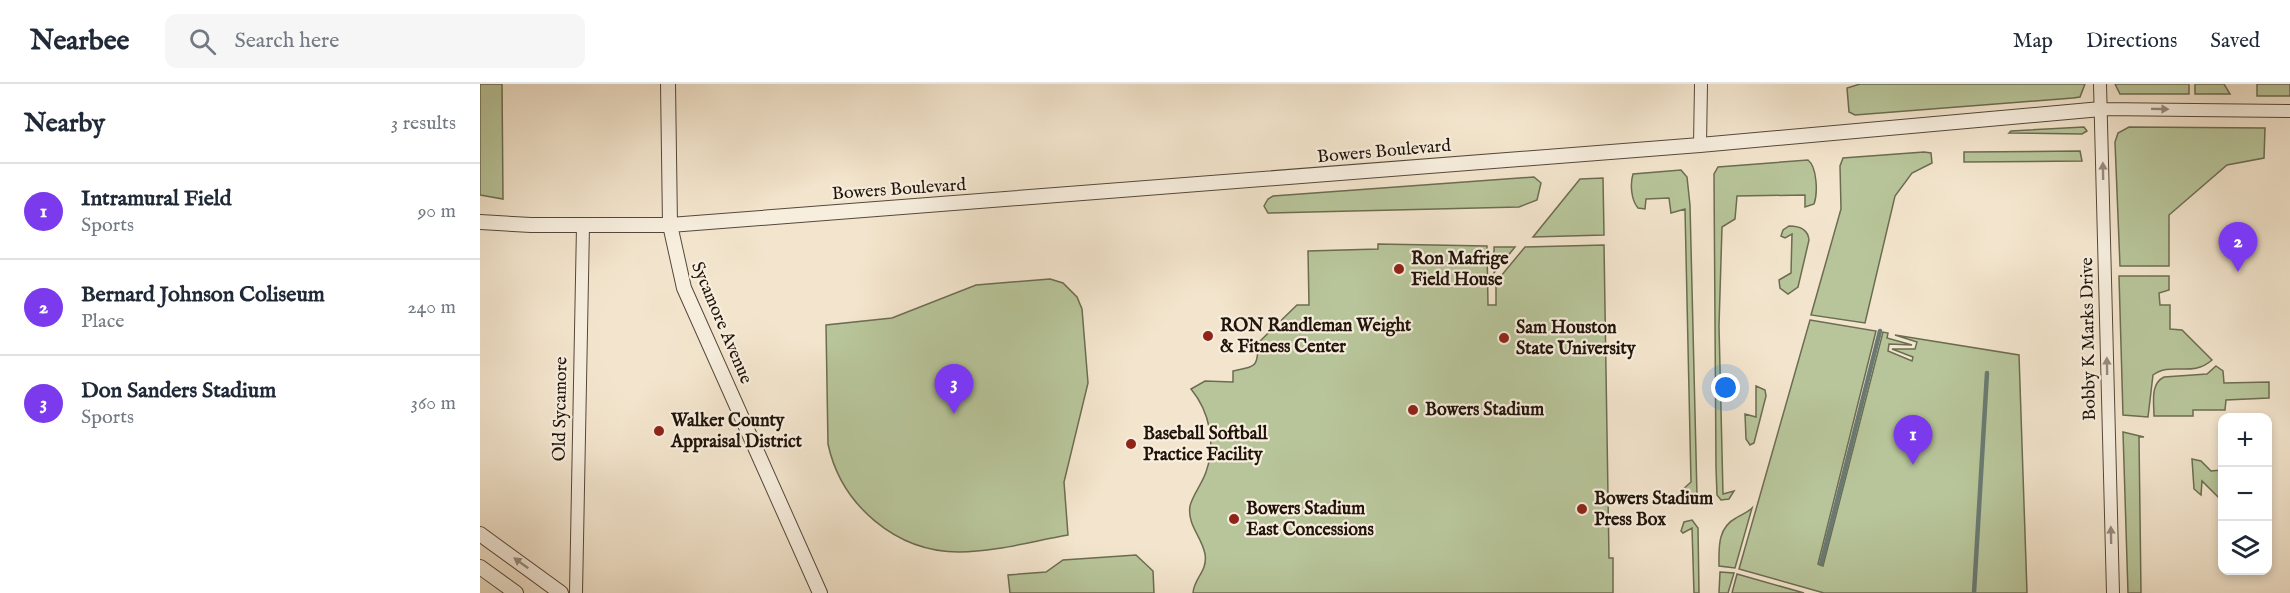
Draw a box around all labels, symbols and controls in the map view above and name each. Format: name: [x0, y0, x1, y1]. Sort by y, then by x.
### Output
search box: [165, 14, 585, 68]
text: Nearbee: [30, 24, 129, 59]
icon: search: [186, 25, 219, 58]
text: Search here: [234, 27, 339, 55]
text: Map: [2013, 28, 2053, 55]
text: Directions: [2086, 28, 2177, 55]
text: Saved: [2210, 28, 2260, 55]
one-way arrow: [2150, 104, 2169, 114]
text: Nearby: [24, 107, 105, 140]
text: 3 results: [391, 111, 456, 136]
street label: Bowers Boulevard: [1316, 135, 1452, 169]
one-way arrow: [2098, 161, 2108, 180]
street label: Bowers Boulevard: [831, 174, 967, 206]
text: Intramural Field: [81, 185, 231, 213]
text: 1: [40, 199, 47, 224]
text: 90 m: [418, 199, 456, 224]
text: Sports: [81, 213, 134, 238]
pin: 2: [2218, 222, 2258, 272]
place label: Ron Mafrige Field House: [1411, 248, 1509, 292]
street label: Bobby K Marks Drive: [2076, 257, 2102, 421]
street label: Sycamore Avenue: [685, 258, 757, 388]
marker: Ron Mafrige Field House: [1392, 262, 1406, 276]
text: Bernard Johnson Coliseum: [81, 281, 325, 309]
text: 2: [39, 295, 48, 320]
text: 240 m: [407, 295, 456, 320]
text: Place: [81, 309, 124, 334]
place label: RON Randleman Weight & Fitness Center: [1220, 315, 1412, 359]
place label: Sam Houston State University: [1516, 317, 1637, 361]
marker: RON Randleman Weight & Fitness Center: [1201, 329, 1215, 343]
marker: Sam Houston State University: [1497, 331, 1511, 345]
street label: Old Sycamore: [549, 356, 573, 462]
one-way arrow: [2103, 356, 2112, 375]
pin: 3: [934, 364, 974, 414]
your location: [1711, 373, 1740, 402]
text: Don Sanders Stadium: [81, 377, 276, 405]
text: 3: [40, 391, 47, 416]
text: 360 m: [410, 391, 456, 416]
place label: Bowers Stadium: [1425, 399, 1544, 422]
marker: Bowers Stadium: [1406, 403, 1420, 417]
text: Sports: [81, 405, 134, 430]
place label: Walker County Appraisal District: [670, 410, 803, 454]
map controls: [2218, 413, 2272, 575]
button: +: [2218, 413, 2272, 467]
pin: 1: [1894, 416, 1932, 465]
place label: Baseball Softball Practice Facility: [1143, 423, 1268, 467]
marker: Walker County Appraisal District: [652, 424, 666, 438]
marker: Baseball Softball Practice Facility: [1124, 437, 1138, 451]
button: −: [2218, 467, 2272, 521]
place label: Bowers Stadium Press Box: [1594, 488, 1713, 532]
place label: Bowers Stadium East Concessions: [1246, 498, 1374, 542]
marker: Bowers Stadium Press Box: [1575, 502, 1589, 516]
marker: Bowers Stadium East Concessions: [1227, 512, 1241, 526]
button: layers: [2218, 521, 2272, 575]
one-way arrow: [2107, 525, 2116, 544]
one-way arrow: [513, 558, 528, 570]

